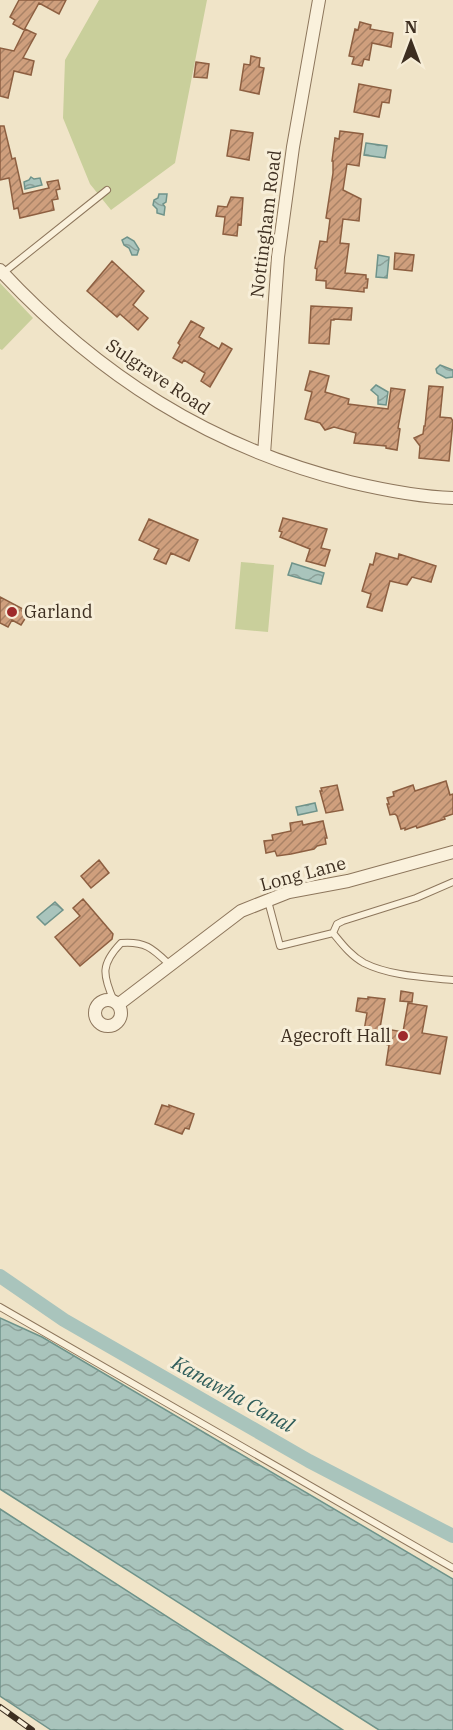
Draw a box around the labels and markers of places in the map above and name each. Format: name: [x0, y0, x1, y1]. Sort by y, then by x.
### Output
place label: Garland: [24, 600, 93, 623]
marker: Garland: [5, 605, 19, 619]
place label: Agecroft Hall: [281, 1024, 391, 1047]
marker: Agecroft Hall: [396, 1029, 410, 1043]

